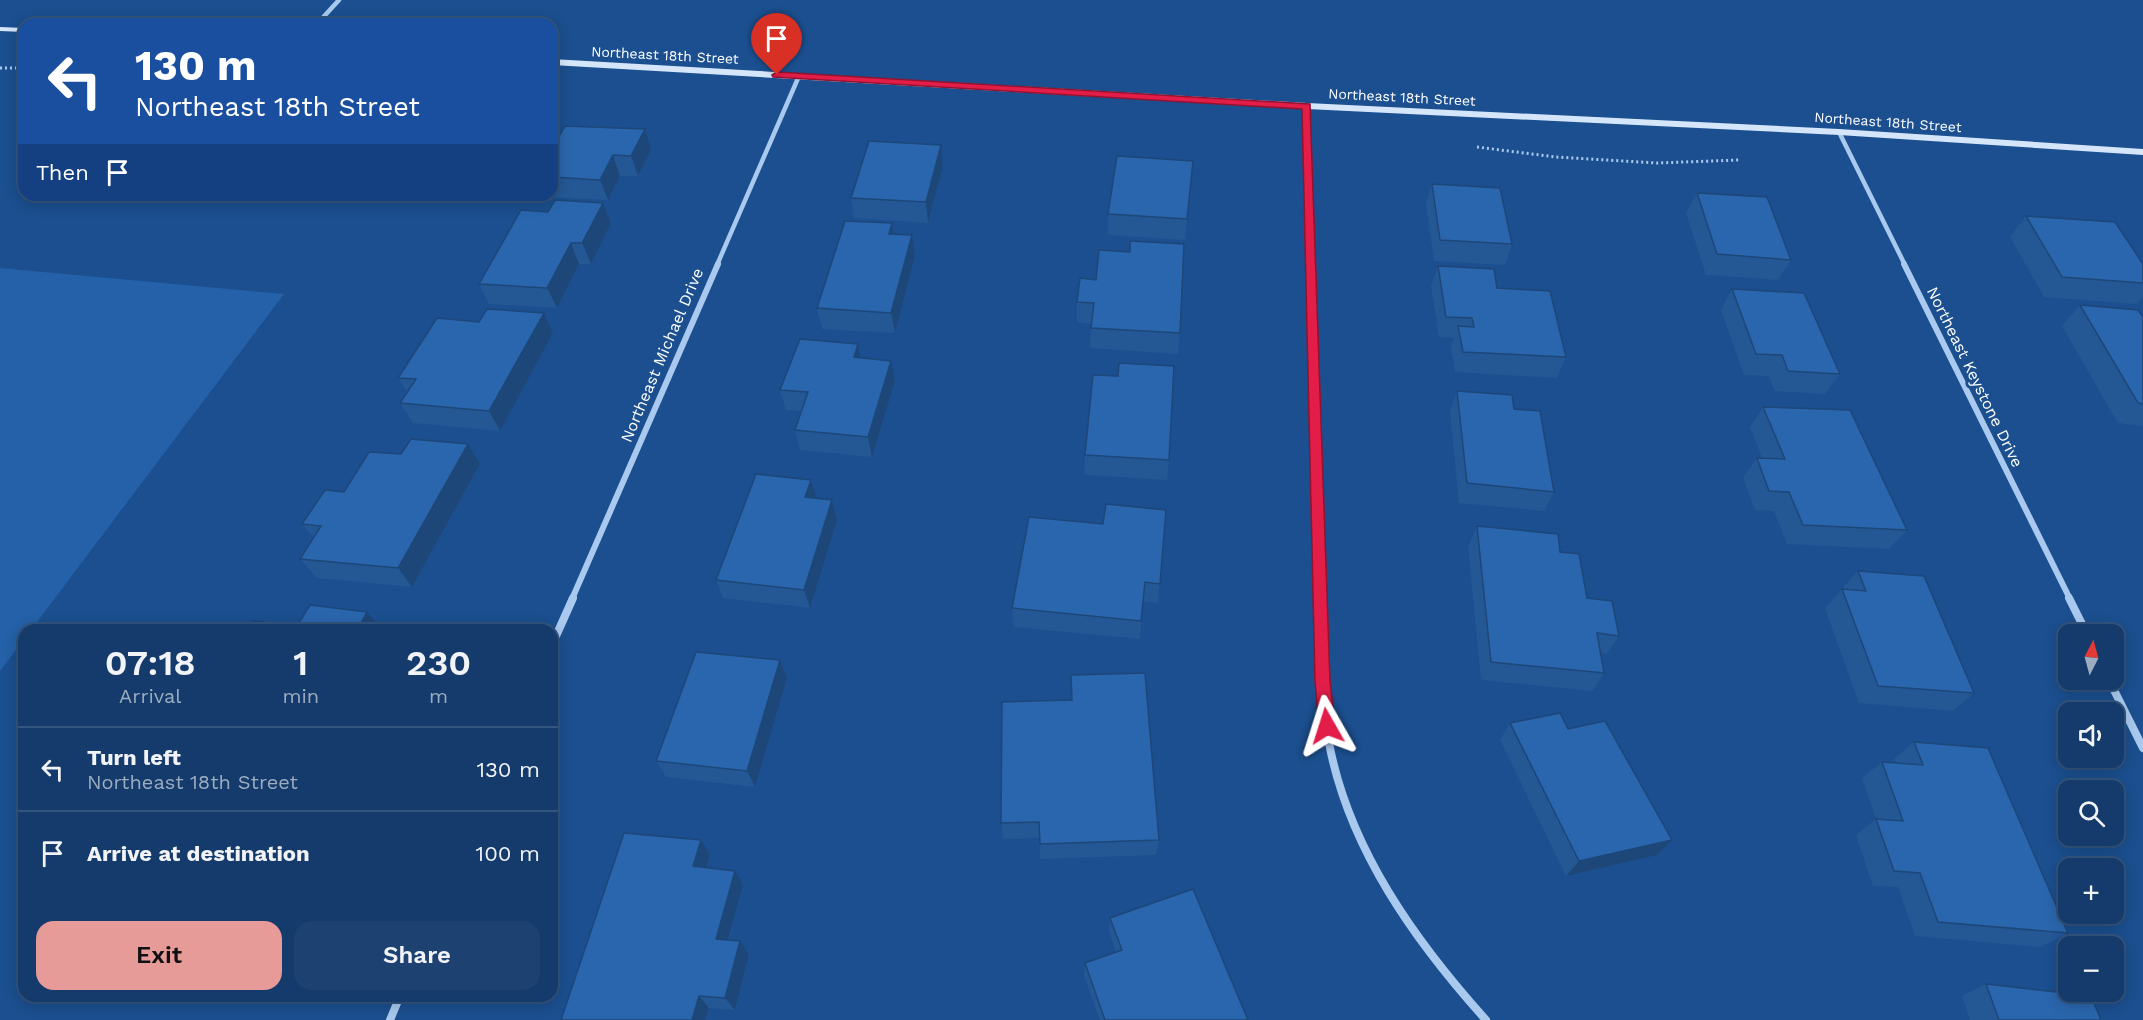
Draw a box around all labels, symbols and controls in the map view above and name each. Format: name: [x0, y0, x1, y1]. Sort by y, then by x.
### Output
pin: [751, 13, 802, 75]
icon: arrive: [760, 22, 793, 55]
text: 130 m: [135, 41, 257, 90]
icon: left: [36, 42, 114, 120]
street label: Northeast 18th Street: [591, 43, 739, 67]
street label: Northeast 18th Street: [1328, 85, 1476, 109]
text: Northeast 18th Street: [135, 91, 420, 123]
street label: Northeast 18th Street: [1814, 109, 1962, 135]
icon: arrive: [101, 156, 134, 189]
text: Then: [36, 160, 89, 185]
street label: Northeast Michael Drive: [617, 265, 707, 445]
street label: Northeast Keystone Drive: [1923, 284, 2027, 470]
north arrow: [2058, 624, 2124, 690]
map controls: [2058, 624, 2124, 1002]
text: 07:18: [105, 642, 196, 684]
text: 1: [293, 642, 308, 684]
text: 230: [406, 642, 471, 684]
text: Arrival: [119, 684, 181, 708]
text: min: [282, 684, 319, 708]
text: m: [429, 684, 448, 708]
position arrow: [1295, 694, 1359, 758]
button: sound: [2058, 702, 2124, 768]
text: Turn left: [87, 745, 181, 770]
icon: left: [36, 753, 69, 786]
text: 130 m: [476, 757, 540, 782]
text: Northeast 18th Street: [87, 770, 298, 794]
button: search: [2058, 780, 2124, 846]
icon: arrive: [36, 837, 69, 870]
text: Arrive at destination: [87, 841, 310, 866]
text: 100 m: [476, 841, 540, 866]
button: +: [2058, 858, 2124, 924]
button: Exit: [36, 921, 282, 990]
button: Share: [294, 921, 540, 990]
button: −: [2058, 936, 2124, 1002]

